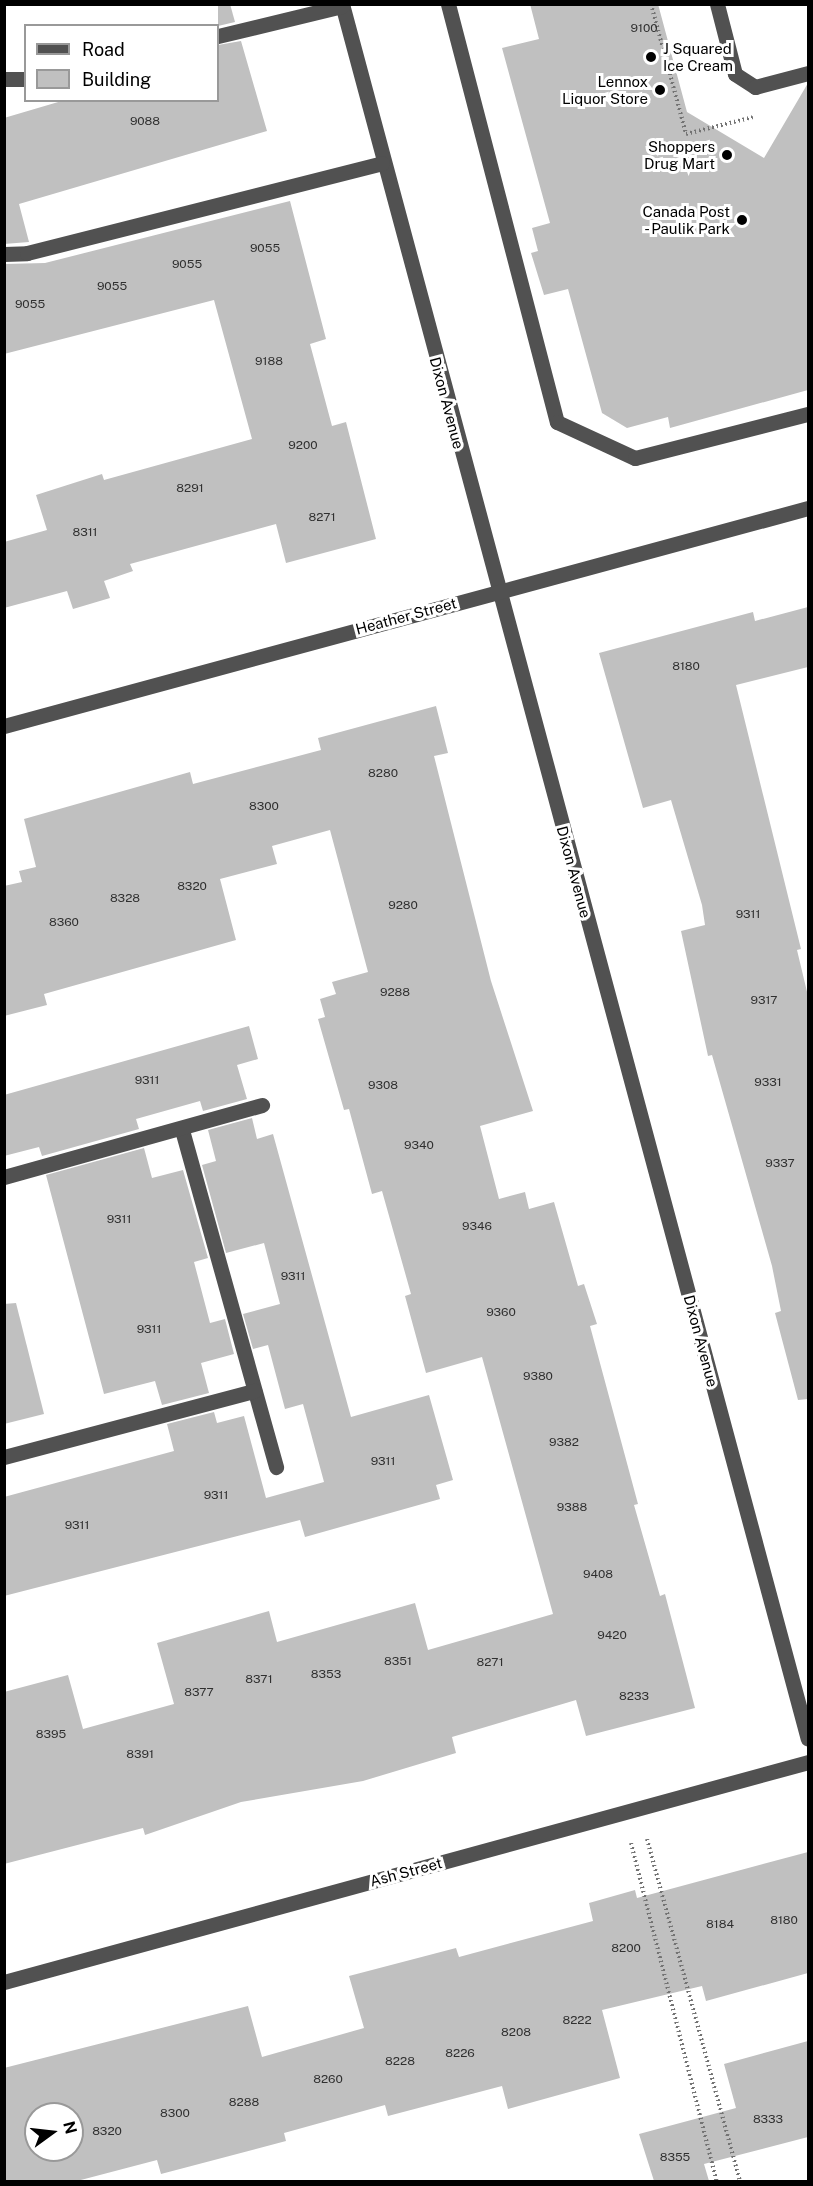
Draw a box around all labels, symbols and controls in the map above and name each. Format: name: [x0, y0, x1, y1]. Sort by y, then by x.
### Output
house number: 9100: [631, 22, 657, 36]
legend: [24, 24, 219, 102]
text: Road: [82, 39, 125, 60]
place label: J Squared Ice Cream: [663, 39, 733, 74]
marker: J Squared Ice Cream: [644, 50, 658, 64]
text: Building: [82, 69, 151, 90]
place label: Lennox Liquor Store: [562, 72, 648, 107]
marker: Lennox Liquor Store: [653, 83, 667, 97]
house number: 9088: [130, 115, 160, 129]
place label: Shoppers Drug Mart: [644, 137, 715, 172]
marker: Shoppers Drug Mart: [720, 148, 734, 162]
place label: Canada Post - Paulik Park: [642, 202, 730, 237]
marker: Canada Post - Paulik Park: [735, 213, 749, 227]
house number: 9055: [250, 242, 280, 256]
house number: 9055: [172, 258, 202, 272]
house number: 9055: [97, 280, 127, 294]
house number: 9055: [15, 298, 45, 312]
house number: 9188: [255, 355, 283, 369]
street label: Dixon Avenue: [426, 355, 468, 451]
house number: 9200: [288, 439, 318, 453]
house number: 8291: [176, 482, 204, 496]
house number: 8271: [308, 511, 336, 525]
house number: 8311: [72, 526, 98, 540]
street label: Heather Street: [353, 594, 459, 638]
house number: 8180: [672, 660, 700, 674]
house number: 8280: [368, 767, 398, 781]
house number: 8300: [249, 800, 279, 814]
street label: Dixon Avenue: [553, 824, 595, 920]
house number: 8320: [177, 880, 207, 894]
house number: 8328: [110, 892, 140, 906]
house number: 9280: [388, 899, 418, 913]
house number: 9311: [736, 908, 760, 922]
house number: 8360: [49, 916, 79, 930]
house number: 9288: [380, 986, 410, 1000]
house number: 9317: [750, 994, 778, 1008]
house number: 9311: [135, 1074, 159, 1088]
house number: 9331: [754, 1076, 782, 1090]
house number: 9308: [368, 1079, 398, 1093]
house number: 9340: [404, 1139, 434, 1153]
house number: 9337: [765, 1157, 795, 1171]
house number: 9311: [107, 1213, 131, 1227]
house number: 9346: [462, 1220, 492, 1234]
house number: 9311: [281, 1270, 305, 1284]
street label: Dixon Avenue: [680, 1293, 722, 1389]
house number: 9360: [486, 1306, 516, 1320]
house number: 9311: [137, 1323, 161, 1337]
house number: 9380: [523, 1370, 553, 1384]
house number: 9382: [549, 1436, 579, 1450]
house number: 9311: [371, 1455, 395, 1469]
house number: 9311: [204, 1489, 228, 1503]
house number: 9388: [557, 1501, 587, 1515]
house number: 9311: [65, 1519, 89, 1533]
house number: 9408: [583, 1568, 613, 1582]
house number: 9420: [597, 1629, 627, 1643]
house number: 8351: [384, 1655, 412, 1669]
house number: 8271: [476, 1656, 504, 1670]
house number: 8353: [311, 1668, 341, 1682]
house number: 8371: [245, 1673, 273, 1687]
house number: 8377: [184, 1686, 214, 1700]
house number: 8233: [619, 1690, 649, 1704]
house number: 8395: [36, 1728, 66, 1742]
house number: 8391: [126, 1748, 154, 1762]
street label: Ash Street: [368, 1854, 444, 1890]
house number: 8180: [770, 1914, 798, 1928]
house number: 8184: [706, 1918, 734, 1932]
house number: 8200: [611, 1942, 641, 1956]
house number: 8222: [562, 2014, 592, 2028]
house number: 8208: [501, 2026, 531, 2040]
house number: 8226: [445, 2047, 475, 2061]
house number: 8228: [385, 2055, 415, 2069]
house number: 8260: [313, 2073, 343, 2087]
house number: 8288: [229, 2096, 259, 2110]
north arrow: [24, 2102, 84, 2162]
house number: 8300: [160, 2107, 190, 2121]
house number: 8333: [753, 2113, 783, 2127]
text: N: [59, 2119, 81, 2136]
house number: 8320: [92, 2125, 122, 2139]
house number: 8355: [660, 2151, 690, 2165]

